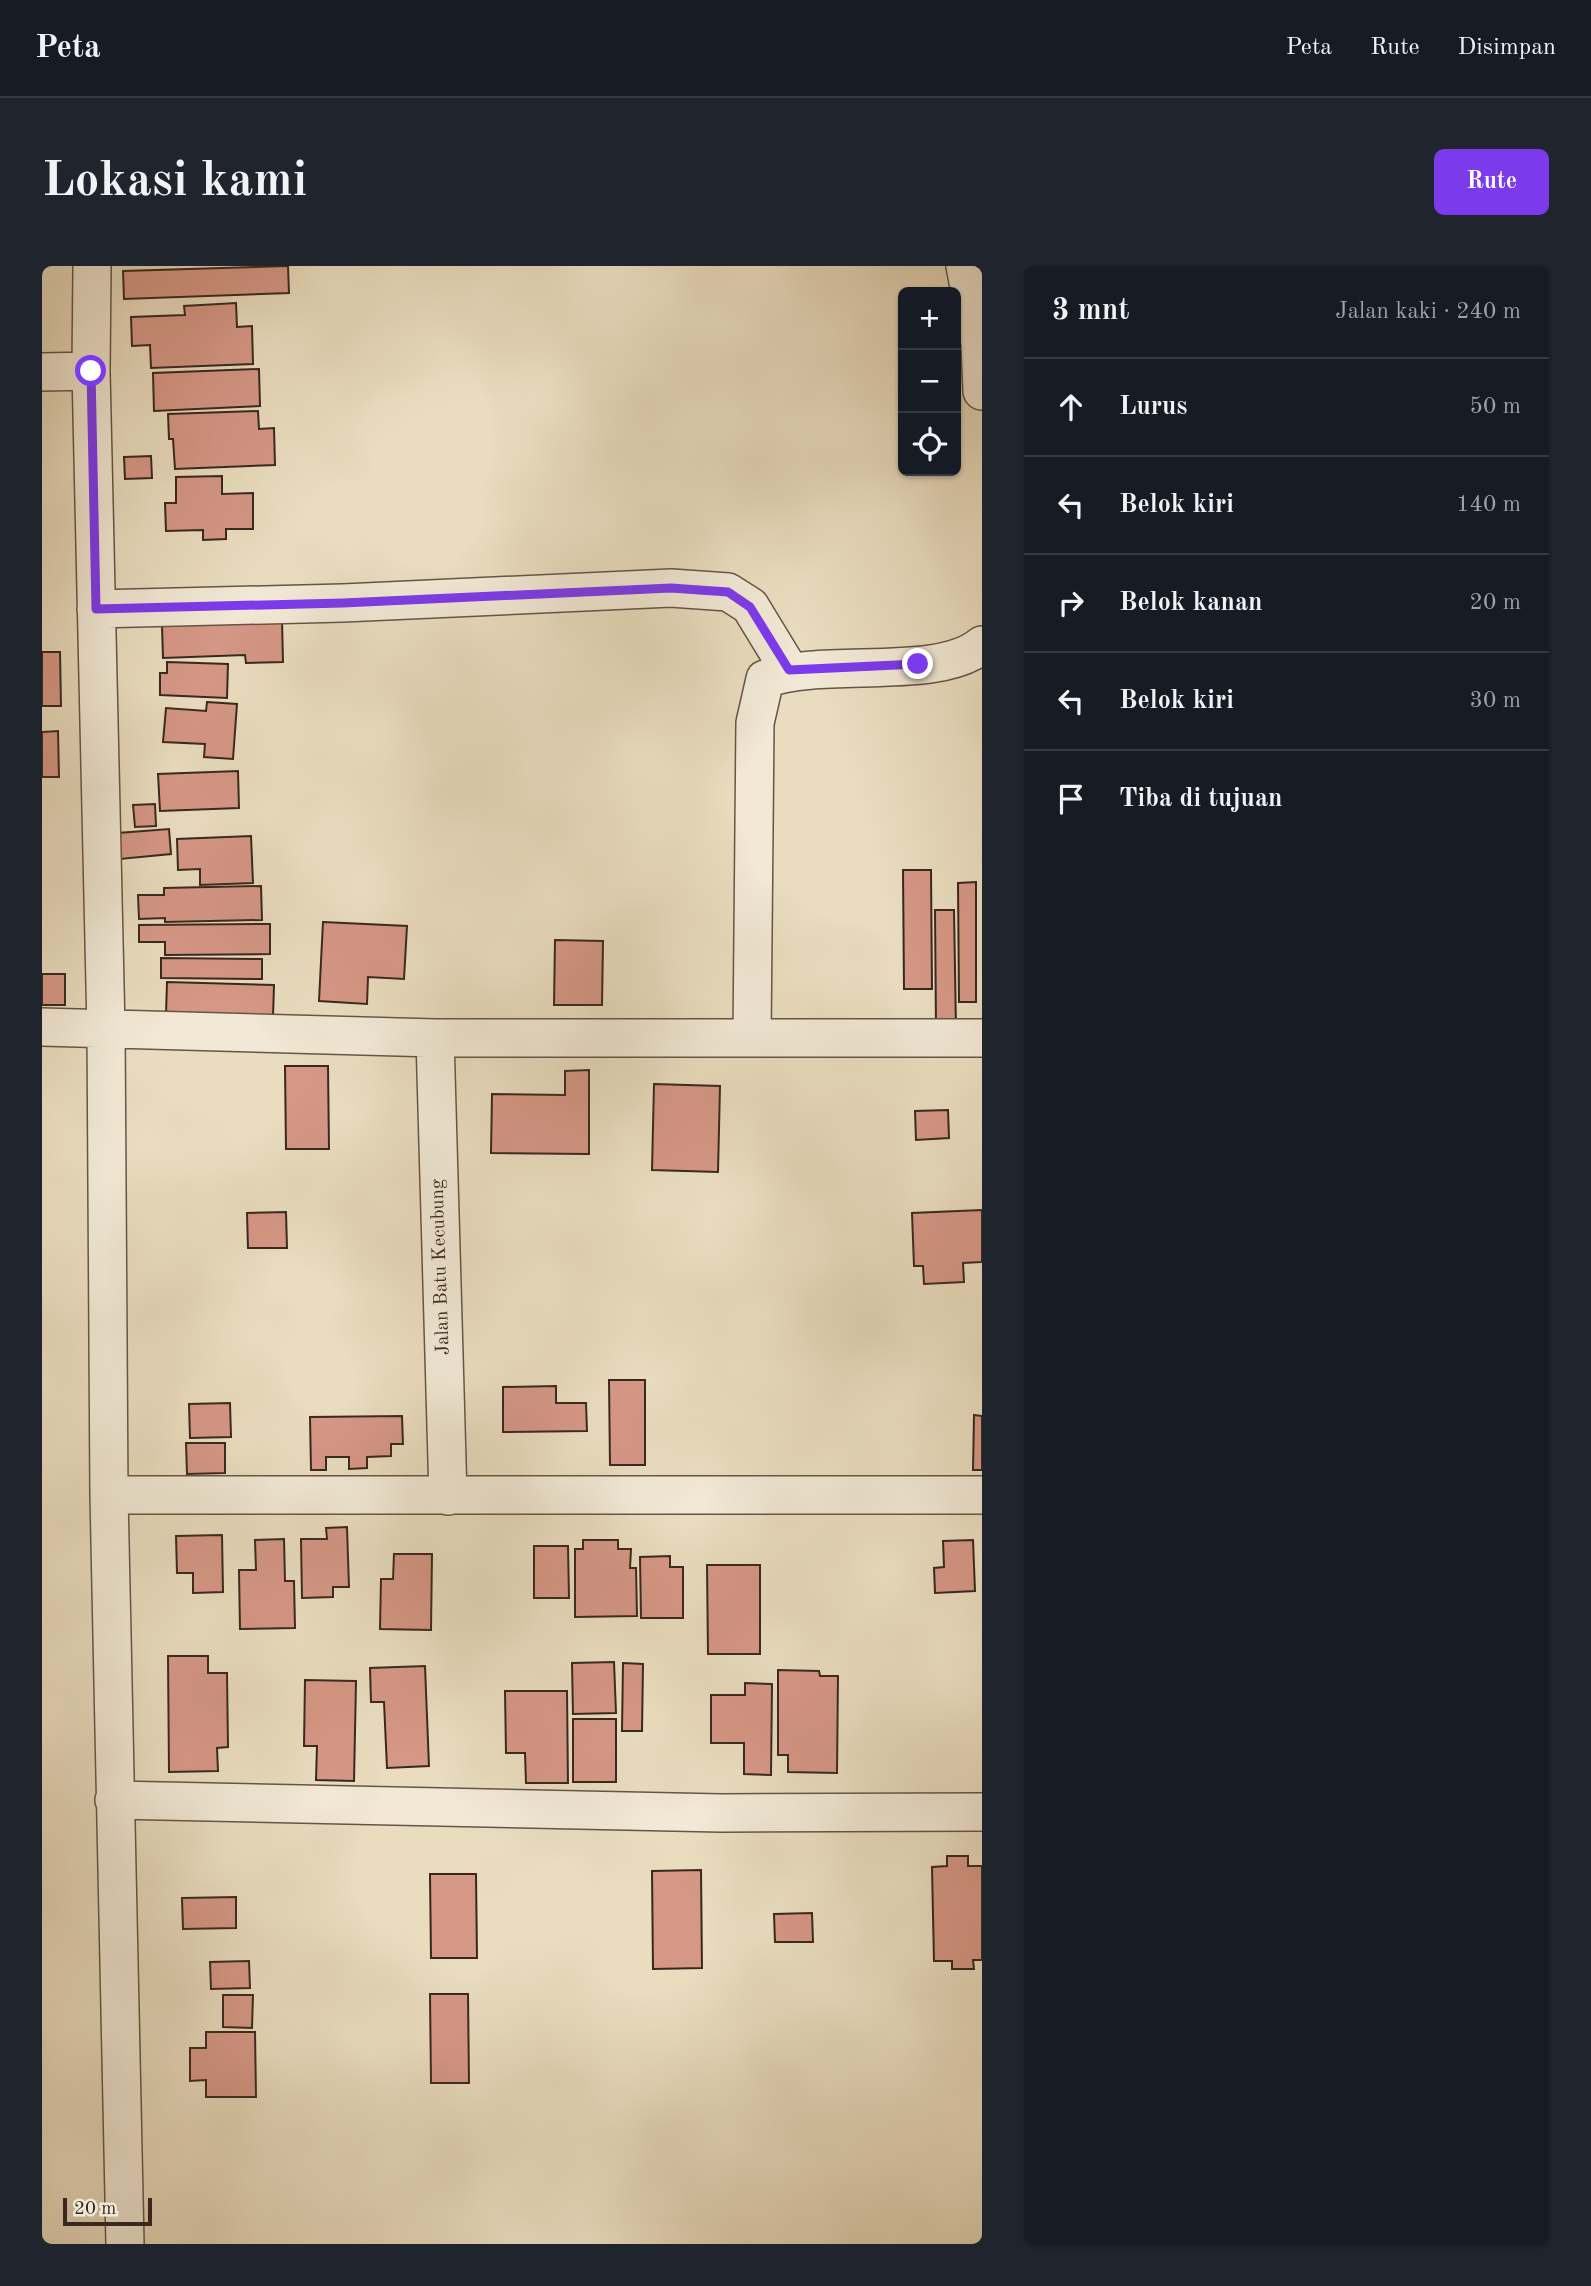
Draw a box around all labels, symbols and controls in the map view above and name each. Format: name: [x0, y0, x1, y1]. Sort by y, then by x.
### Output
text: Peta: [35, 32, 101, 65]
text: Peta: [1286, 36, 1332, 60]
text: Rute: [1370, 36, 1420, 60]
text: Disimpan: [1458, 36, 1556, 60]
button: Rute: [1434, 149, 1549, 215]
text: Lokasi kami: [42, 158, 307, 207]
map controls: [898, 287, 961, 476]
button: +: [898, 287, 961, 350]
text: 3 mnt: [1052, 296, 1129, 326]
text: Jalan kaki · 240 m: [1335, 300, 1521, 323]
button: −: [898, 350, 961, 413]
route start: [75, 355, 106, 386]
icon: ahead: [1052, 388, 1090, 426]
text: Lurus: [1119, 394, 1187, 420]
text: 50 m: [1470, 395, 1521, 418]
button: locate: [898, 413, 961, 476]
icon: left: [1052, 486, 1090, 524]
text: Belok kiri: [1119, 492, 1234, 518]
text: 140 m: [1456, 493, 1521, 516]
icon: right: [1052, 584, 1090, 622]
text: Belok kanan: [1119, 590, 1263, 616]
text: 20 m: [1470, 591, 1521, 614]
route end: [902, 648, 933, 679]
icon: left: [1052, 682, 1090, 720]
text: Belok kiri: [1119, 688, 1234, 714]
text: 30 m: [1470, 689, 1521, 712]
icon: arrive: [1052, 780, 1090, 818]
text: Tiba di tujuan: [1119, 786, 1283, 812]
street label: Jalan Batu Kecubung: [428, 1178, 454, 1355]
scale bar: [63, 2195, 152, 2227]
text: 20 m: [74, 2200, 116, 2219]

